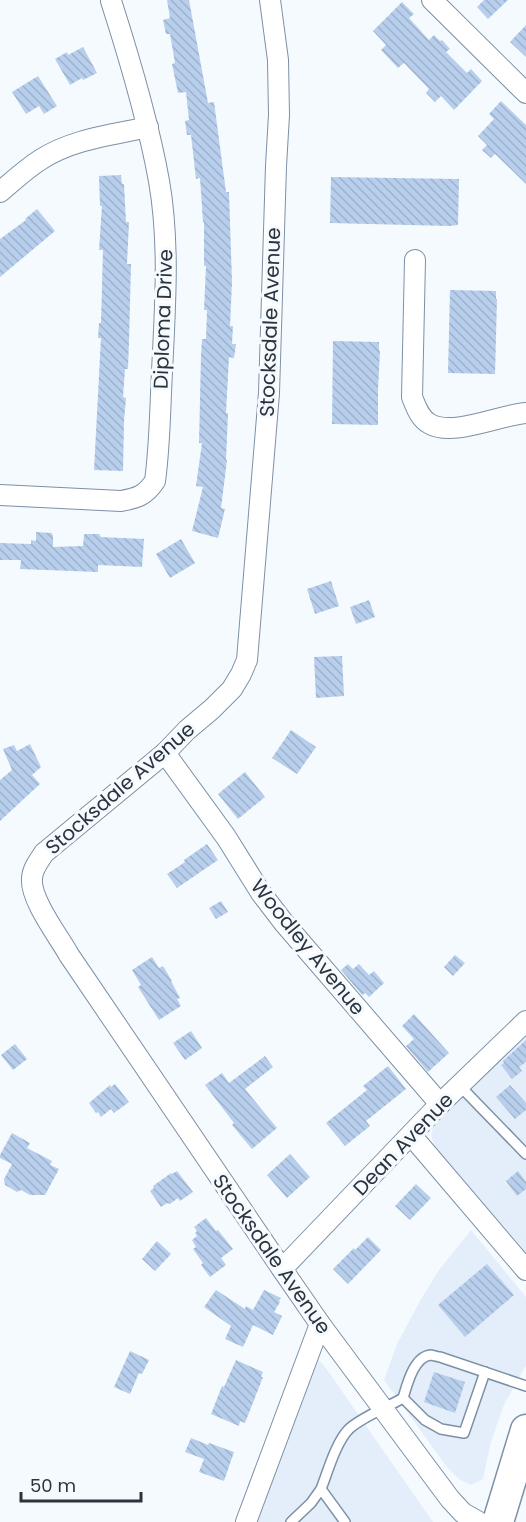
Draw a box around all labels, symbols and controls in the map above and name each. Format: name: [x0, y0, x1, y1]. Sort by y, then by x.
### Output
street label: Stocksdale Avenue: [253, 227, 287, 417]
street label: Diploma Drive: [147, 249, 179, 389]
street label: Stocksdale Avenue: [39, 715, 201, 861]
street label: Woodley Avenue: [244, 873, 372, 1021]
street label: Dean Avenue: [347, 1086, 459, 1202]
street label: Stocksdale Avenue: [206, 1168, 338, 1340]
scale bar: [21, 1465, 141, 1503]
text: 50 m: [30, 1473, 76, 1498]

